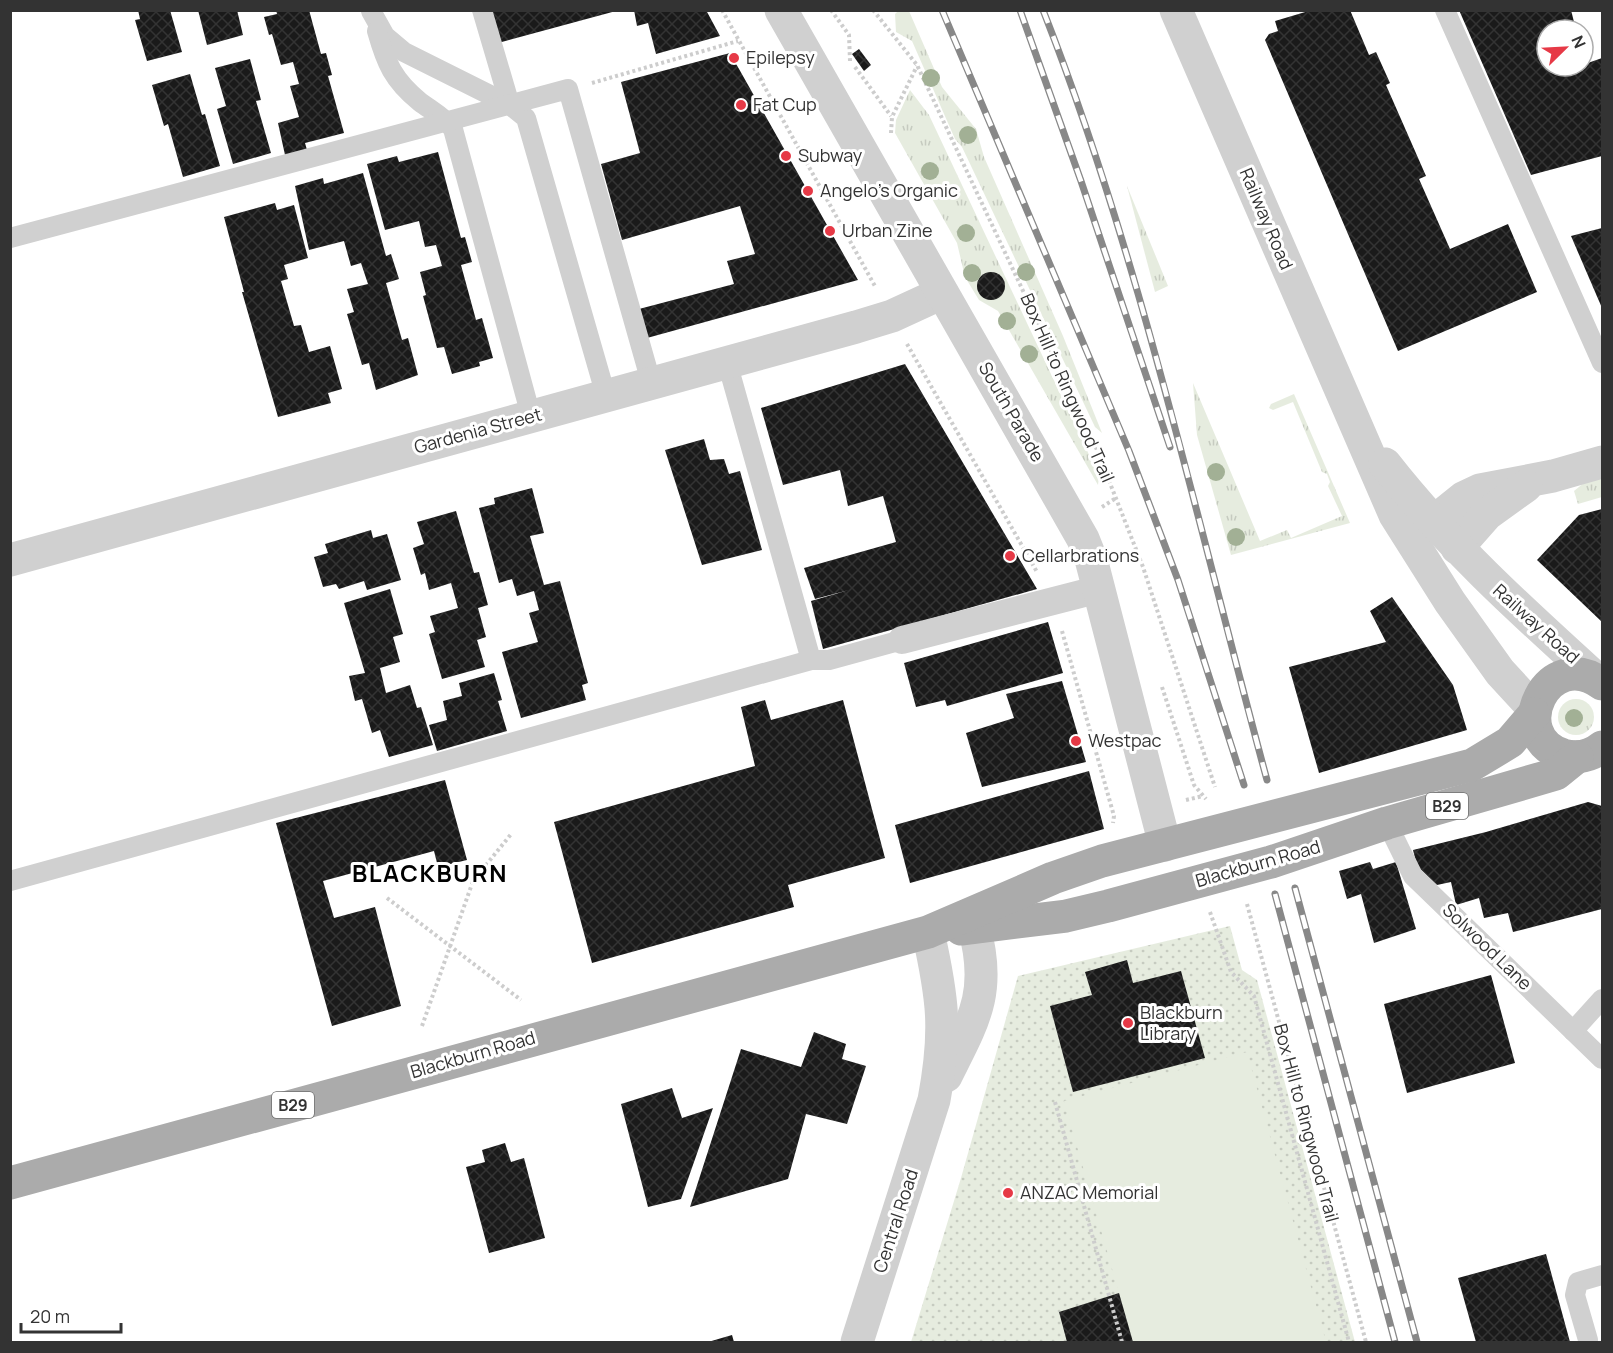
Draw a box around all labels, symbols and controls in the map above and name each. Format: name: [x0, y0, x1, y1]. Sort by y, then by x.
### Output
north arrow: [1535, 18, 1595, 78]
text: N: [1566, 32, 1591, 52]
place label: Epilepsy: [746, 45, 815, 69]
marker: Epilepsy: [727, 51, 741, 65]
place label: Fat Cup: [753, 92, 817, 116]
marker: Fat Cup: [734, 98, 748, 112]
place label: Subway: [798, 143, 863, 167]
marker: Subway: [779, 149, 793, 163]
street label: Railway Road: [1235, 164, 1299, 273]
place label: Angelo's Organic: [820, 178, 958, 202]
marker: Angelo's Organic: [801, 184, 815, 198]
place label: Urban Zine: [842, 218, 932, 242]
marker: Urban Zine: [823, 224, 837, 238]
street label: Box Hill to Ringwood Trail: [1015, 289, 1120, 486]
street label: South Parade: [974, 357, 1050, 466]
street label: Gardenia Street: [411, 401, 544, 459]
place label: Cellarbrations: [1022, 543, 1139, 567]
marker: Cellarbrations: [1003, 549, 1017, 563]
street label: Railway Road: [1488, 578, 1585, 668]
place label: Westpac: [1088, 728, 1162, 752]
marker: Westpac: [1069, 734, 1083, 748]
road number: B29: [1426, 793, 1468, 819]
street label: Blackburn Road: [1192, 834, 1323, 892]
district label: BLACKBURN: [352, 856, 508, 889]
street label: Solwood Lane: [1438, 898, 1538, 995]
place label: Blackburn Library: [1140, 1000, 1223, 1045]
marker: Blackburn Library: [1121, 1016, 1135, 1030]
street label: Box Hill to Ringwood Trail: [1269, 1021, 1345, 1225]
street label: Blackburn Road: [407, 1025, 538, 1083]
road number: B29: [272, 1092, 314, 1118]
street label: Central Road: [867, 1166, 923, 1276]
place label: ANZAC Memorial: [1020, 1180, 1158, 1204]
marker: ANZAC Memorial: [1001, 1186, 1015, 1200]
scale bar: [21, 1296, 122, 1334]
text: 20 m: [30, 1304, 70, 1328]

